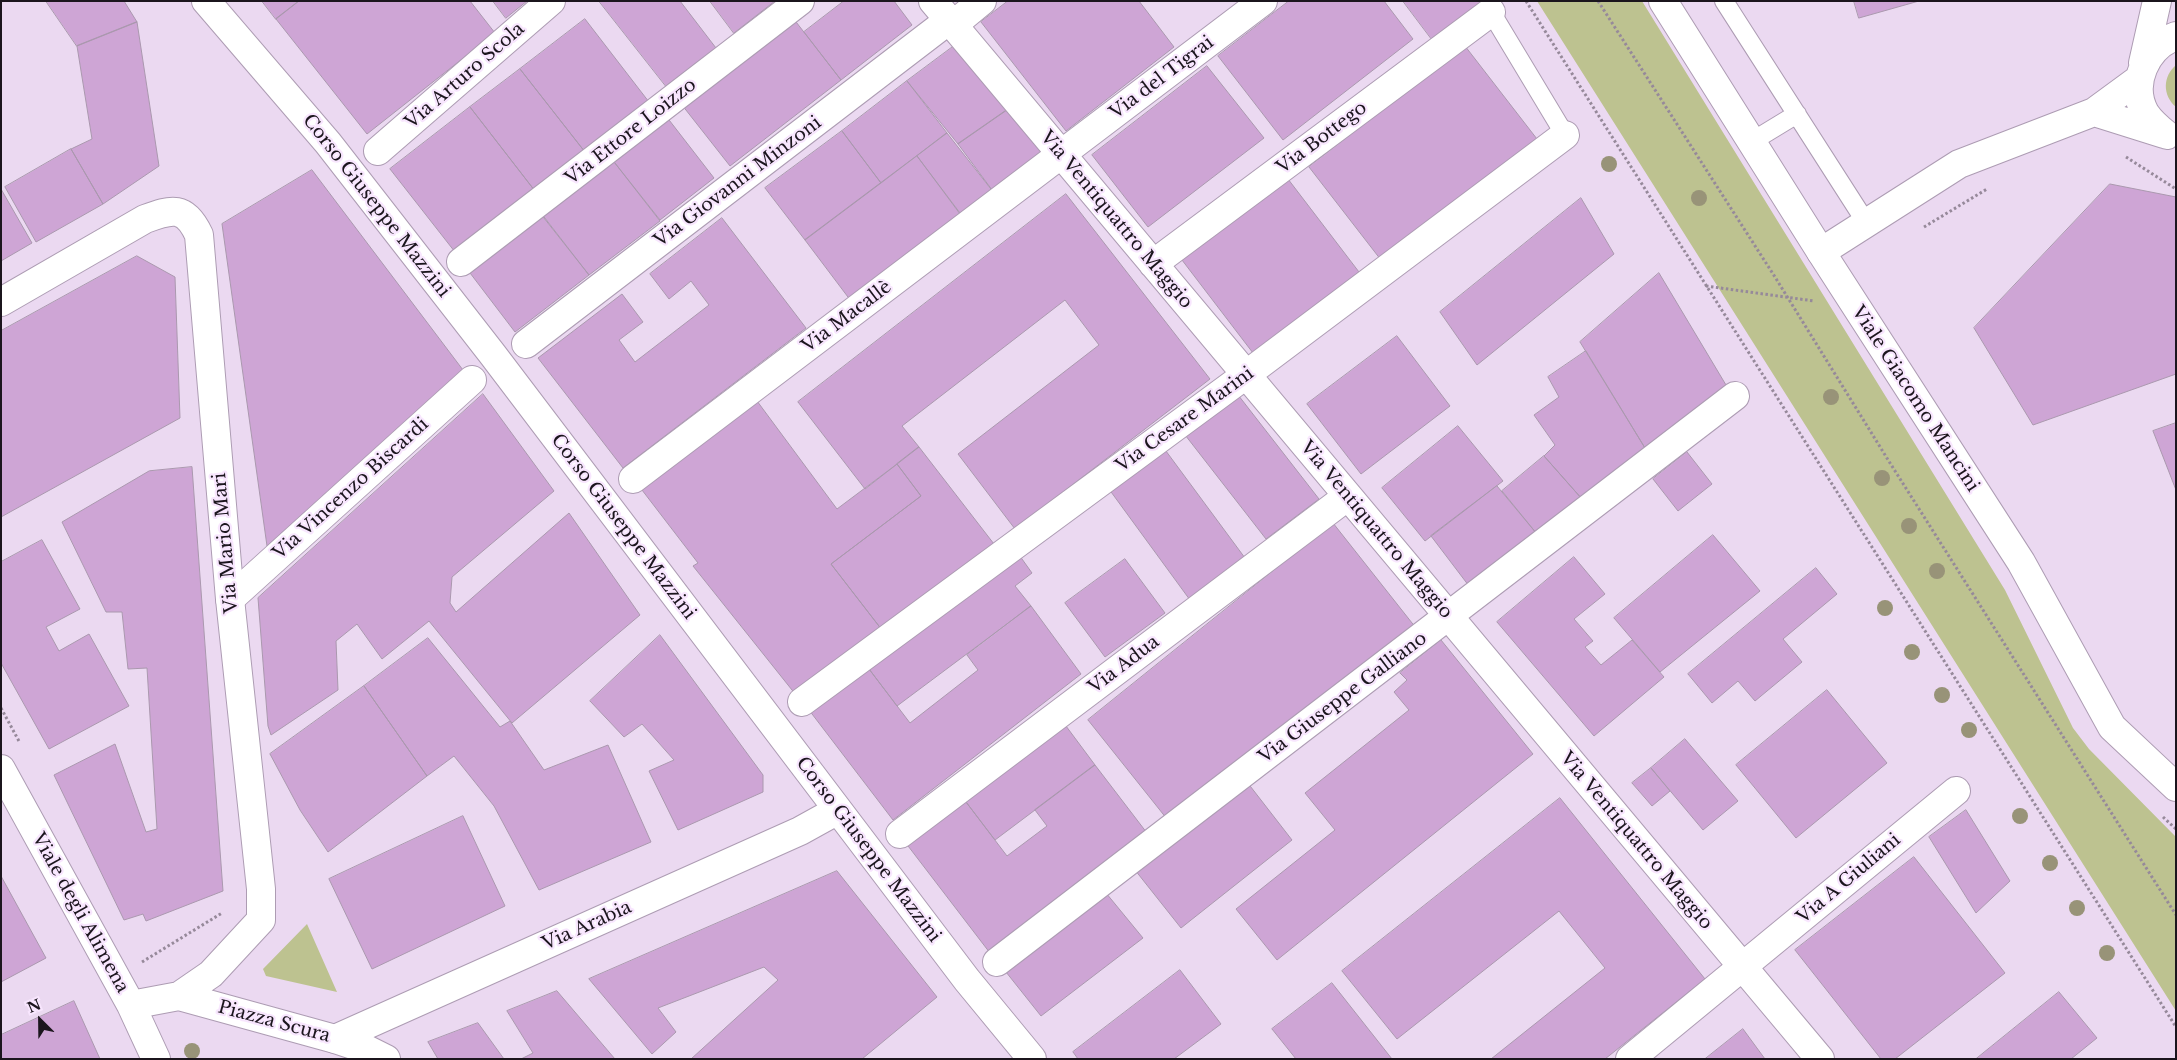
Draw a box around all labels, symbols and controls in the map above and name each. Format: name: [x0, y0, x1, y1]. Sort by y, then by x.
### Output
street label: Via Arturo Scola: [401, 18, 529, 134]
street label: Via del Tigrai: [1106, 32, 1218, 124]
street label: Via Ettore Loizzo: [561, 74, 701, 190]
street label: Via Bottego: [1273, 97, 1371, 179]
street label: Corso Giuseppe Mazzini: [298, 110, 454, 302]
street label: Via Giovanni Minzoni: [650, 112, 826, 252]
street label: Via Ventiquattro Maggio: [1035, 127, 1197, 313]
street label: Via Macallè: [798, 276, 896, 358]
street label: Viale Giacomo Mancini: [1847, 302, 1983, 496]
street label: Via Cesare Marini: [1112, 363, 1258, 477]
street label: Via Vincenzo Biscardi: [269, 414, 433, 564]
street label: Corso Giuseppe Mazzini: [546, 430, 700, 624]
street label: Via Ventiquattro Maggio: [1295, 437, 1457, 623]
street label: Via Mario Mari: [209, 472, 243, 614]
street label: Via Giuseppe Galliano: [1255, 628, 1431, 768]
street label: Via Adua: [1084, 631, 1164, 699]
street label: Via Ventiquattro Maggio: [1555, 748, 1717, 934]
street label: Corso Giuseppe Mazzini: [791, 753, 945, 947]
street label: Viale degli Alimena: [27, 829, 133, 997]
street label: Via A Giuliani: [1793, 829, 1905, 929]
street label: Via Arabia: [539, 897, 635, 955]
north arrow: [15, 995, 65, 1045]
text: N: [25, 995, 44, 1017]
street label: Piazza Scura: [215, 997, 333, 1047]

